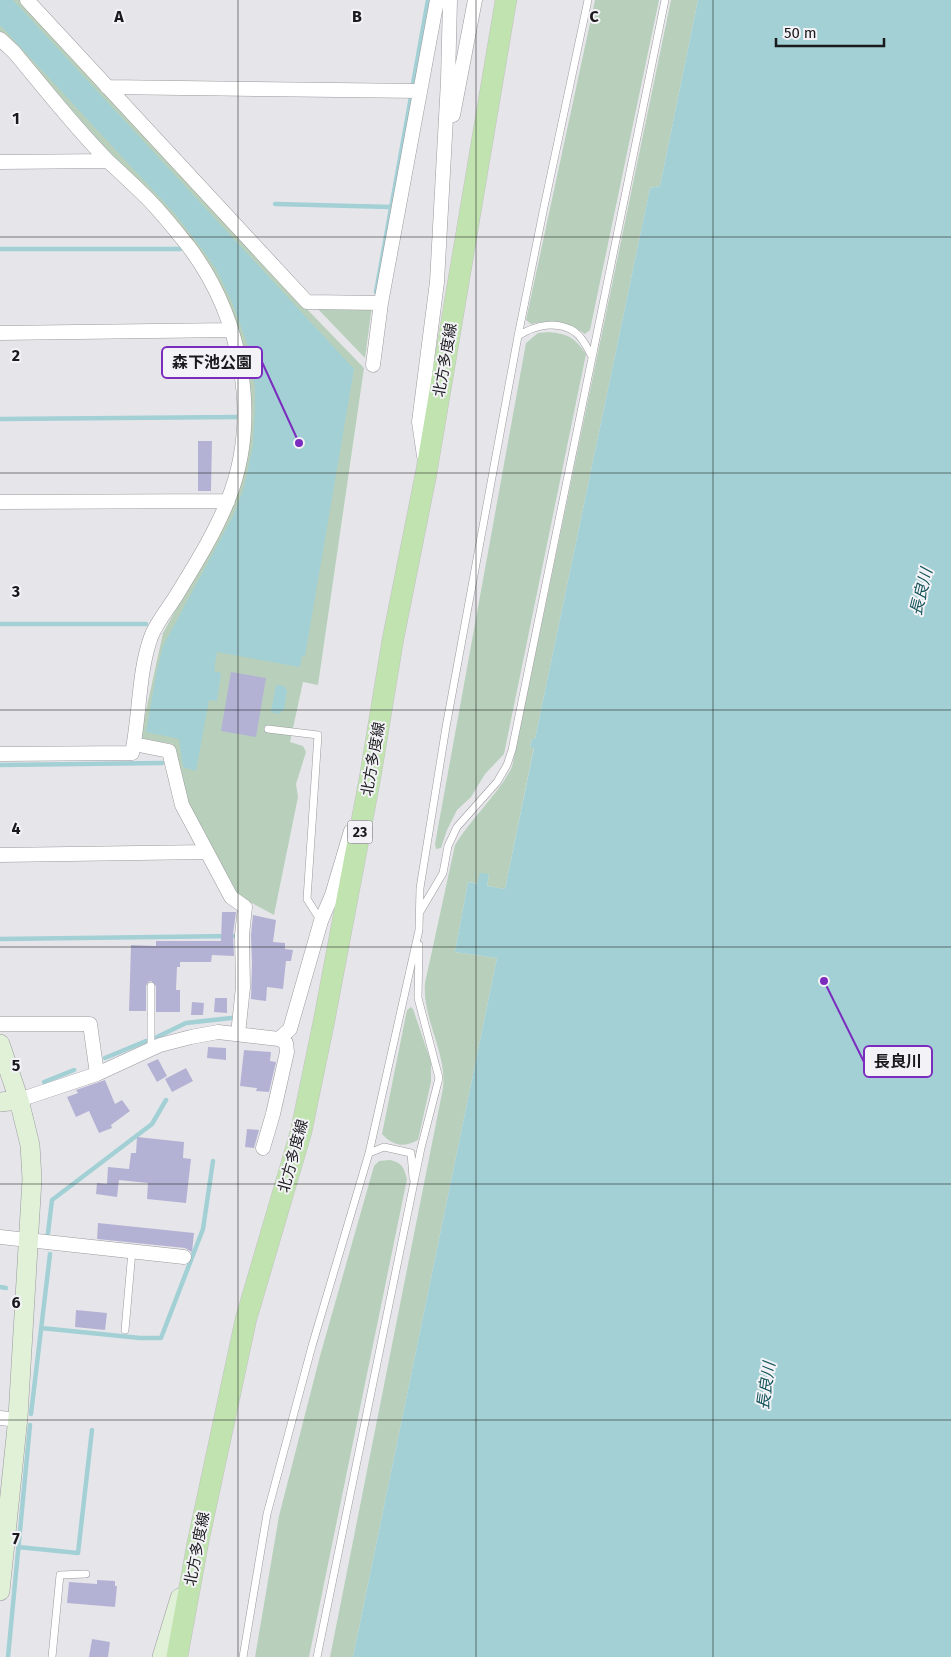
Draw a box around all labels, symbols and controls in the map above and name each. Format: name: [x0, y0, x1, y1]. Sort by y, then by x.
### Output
text: A: [113, 7, 124, 26]
text: B: [352, 7, 362, 26]
text: C: [589, 7, 599, 26]
scale bar: [776, 15, 884, 47]
text: 50 m: [784, 24, 817, 42]
text: 1: [12, 109, 20, 128]
street label: 北方多度線: [430, 321, 460, 399]
text: 2: [12, 346, 20, 365]
callout: 森下池公園: [162, 347, 262, 378]
text: 森下池公園: [172, 353, 252, 372]
water label: 長良川: [906, 564, 937, 618]
text: 3: [11, 582, 20, 601]
street label: 北方多度線: [358, 720, 388, 798]
text: 4: [11, 819, 21, 838]
road number: 23: [348, 820, 372, 844]
callout: 長良川: [864, 1046, 932, 1077]
text: 長良川: [874, 1052, 922, 1071]
text: 5: [12, 1056, 21, 1075]
street label: 北方多度線: [275, 1117, 311, 1195]
text: 6: [11, 1293, 21, 1312]
water label: 長良川: [753, 1359, 779, 1411]
street label: 北方多度線: [181, 1510, 213, 1588]
text: 7: [12, 1529, 20, 1548]

